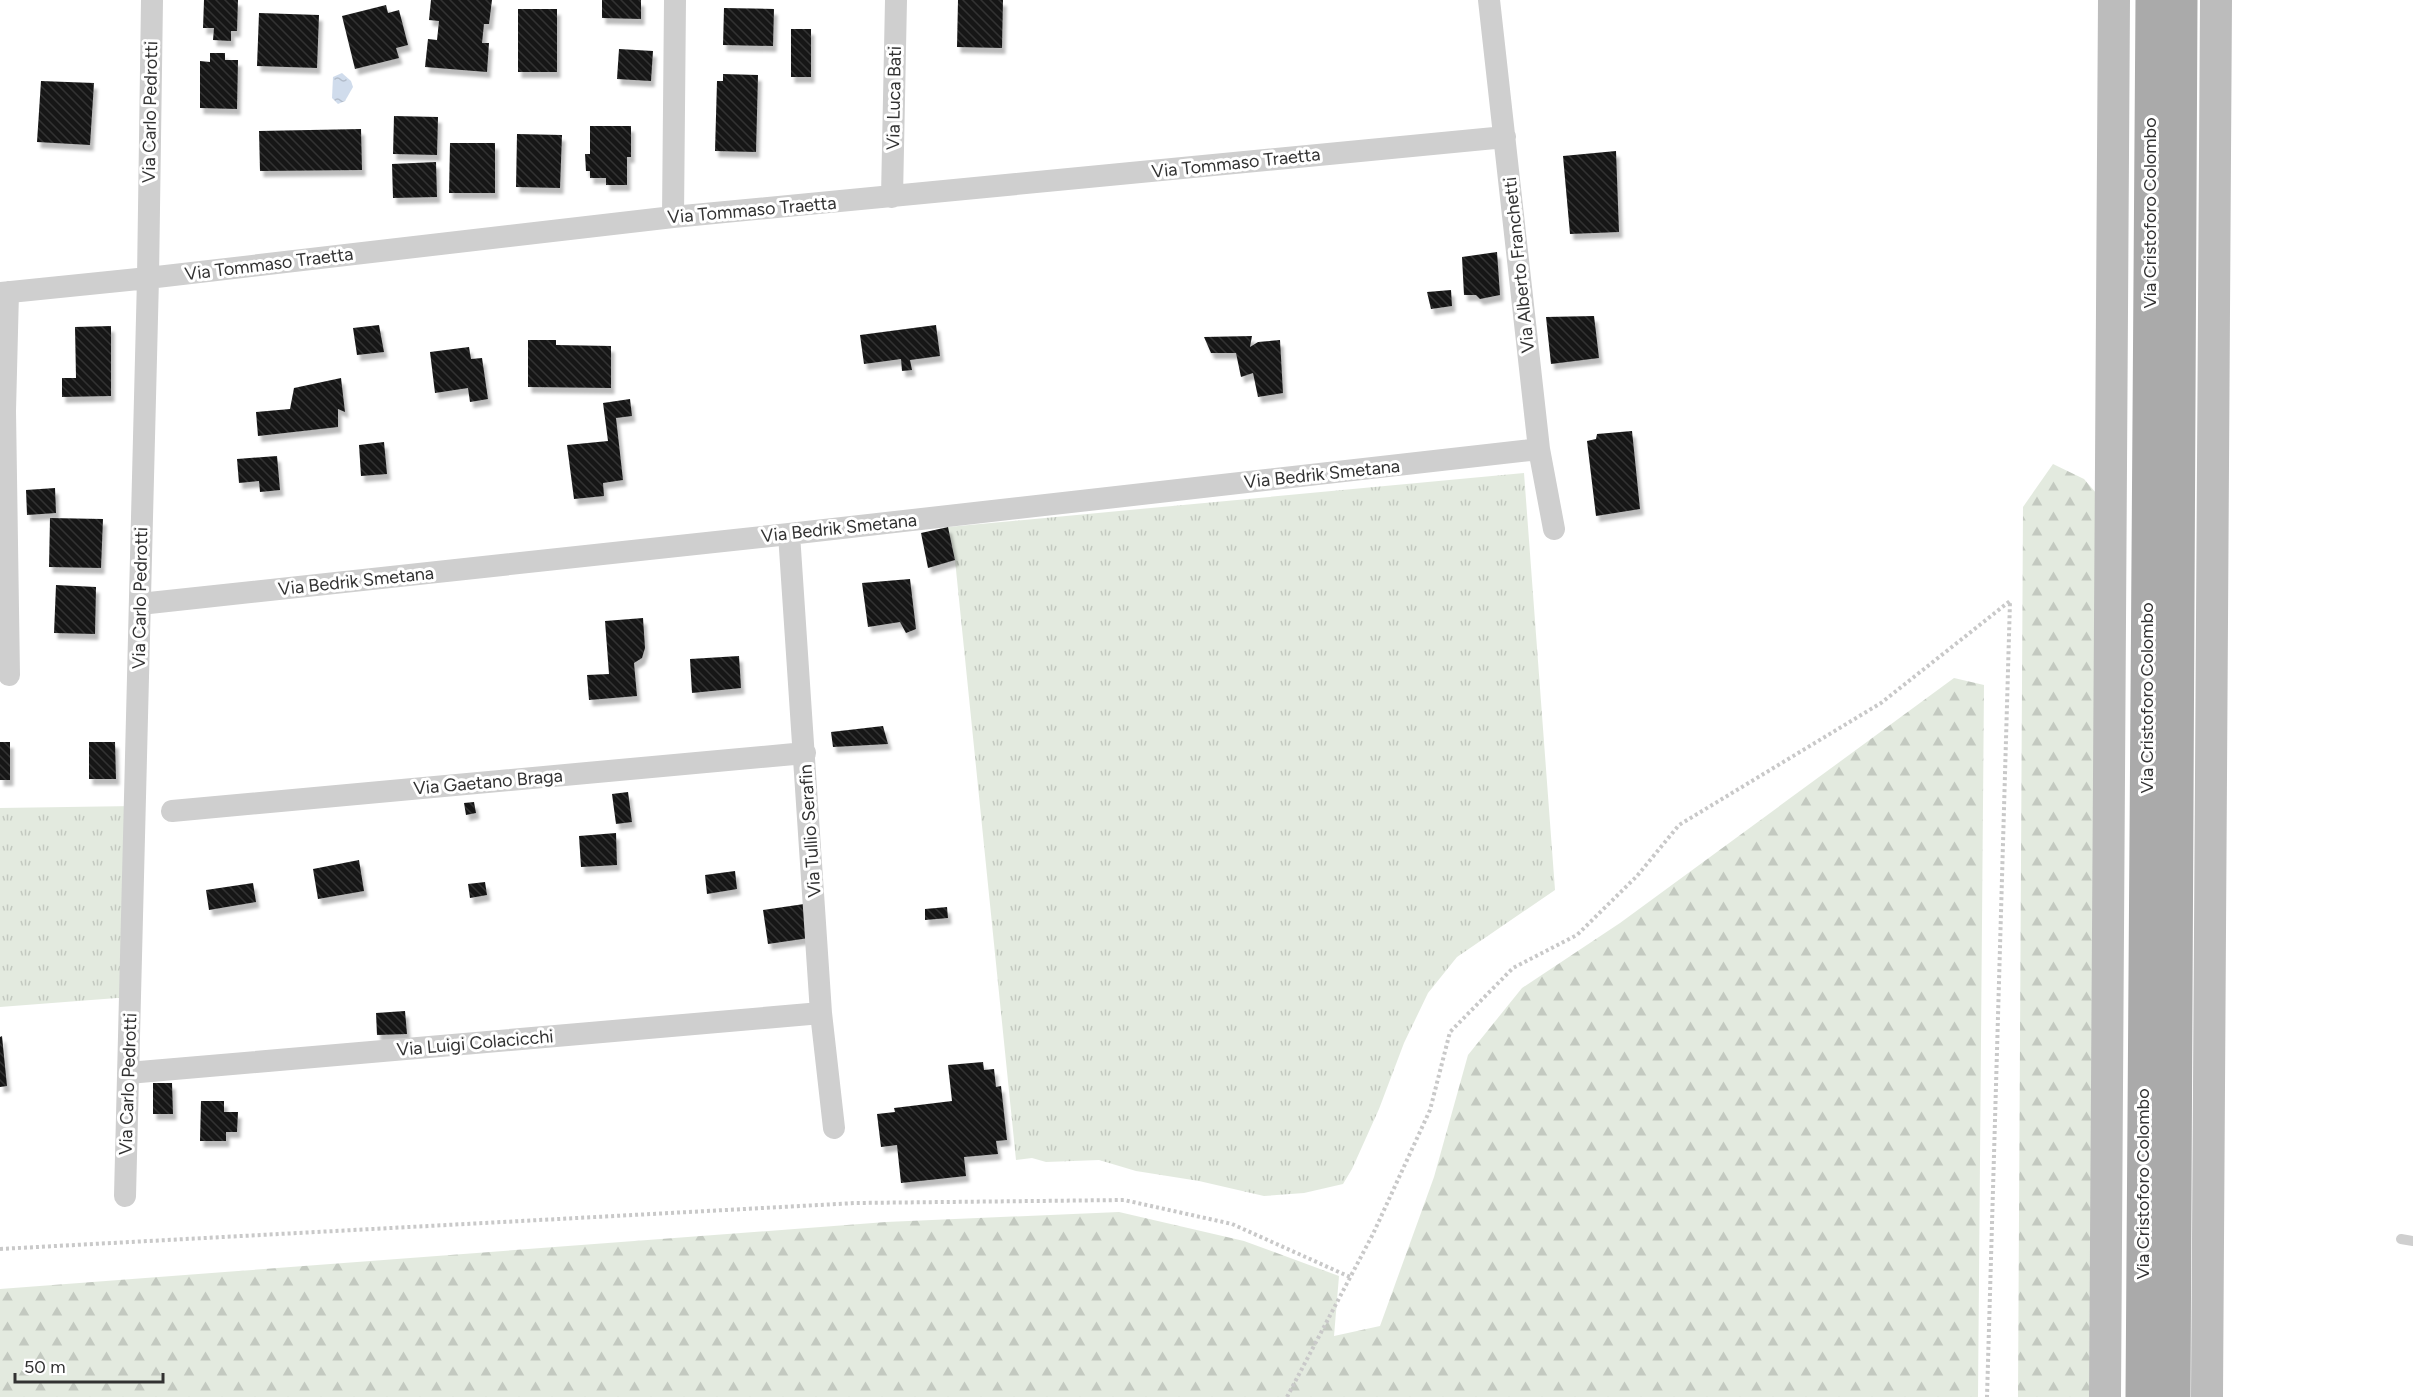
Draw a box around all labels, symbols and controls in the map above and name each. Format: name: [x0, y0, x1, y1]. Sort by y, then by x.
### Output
street label: Via Carlo Pedrotti: [138, 41, 162, 183]
street label: Via Luca Bati: [882, 46, 906, 150]
street label: Via Cristoforo Colombo: [2139, 117, 2161, 309]
street label: Via Tommaso Traetta: [1151, 143, 1321, 183]
street label: Via Alberto Franchetti: [1499, 176, 1539, 354]
street label: Via Tommaso Traetta: [667, 192, 837, 228]
street label: Via Tommaso Traetta: [184, 243, 354, 285]
street label: Via Bedrik Smetana: [1243, 455, 1401, 493]
street label: Via Bedrik Smetana: [760, 509, 918, 547]
street label: Via Carlo Pedrotti: [128, 527, 152, 669]
street label: Via Bedrik Smetana: [277, 562, 435, 600]
street label: Via Cristoforo Colombo: [2136, 602, 2158, 794]
street label: Via Tullio Serafin: [794, 764, 826, 898]
street label: Via Gaetano Braga: [412, 765, 564, 799]
street label: Via Carlo Pedrotti: [115, 1013, 141, 1155]
street label: Via Luigi Colacicchi: [396, 1025, 554, 1061]
street label: Via Cristoforo Colombo: [2132, 1088, 2154, 1280]
scale bar: [15, 1346, 164, 1384]
text: 50 m: [24, 1356, 66, 1378]

